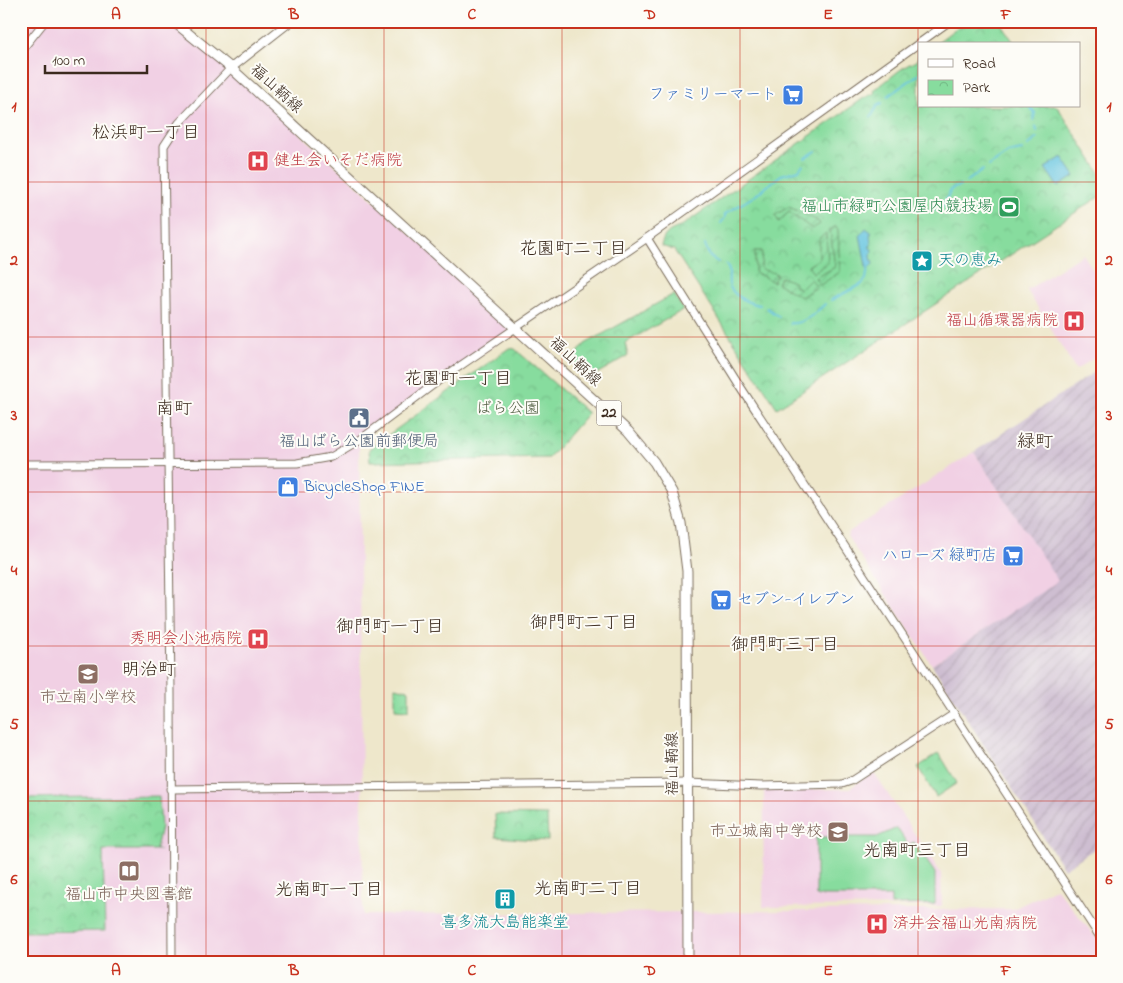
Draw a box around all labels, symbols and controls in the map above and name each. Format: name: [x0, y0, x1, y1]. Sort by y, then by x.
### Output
text: A: [111, 3, 121, 27]
text: B: [288, 3, 300, 27]
text: C: [468, 3, 477, 27]
text: D: [643, 3, 656, 27]
text: E: [823, 3, 833, 27]
text: F: [1000, 3, 1012, 27]
scale bar: [45, 42, 148, 74]
legend: [918, 42, 1080, 108]
text: 100 m: [52, 50, 85, 72]
text: Road: [963, 53, 996, 75]
street label: 福山鞆線: [244, 59, 308, 119]
text: Park: [963, 77, 991, 99]
place label: ファミリーマート: [649, 83, 777, 107]
supermarket icon: ファミリーマート: [781, 83, 805, 107]
text: 1: [11, 95, 17, 119]
text: 1: [1106, 95, 1112, 119]
district label: 松浜町一丁目: [92, 121, 200, 147]
hospital icon: 健生会いそだ病院: [246, 149, 270, 173]
place label: 健生会いそだ病院: [274, 149, 402, 173]
place label: 福山市緑町公園屋内競技場: [801, 195, 993, 219]
sports icon: 福山市緑町公園屋内競技場: [997, 195, 1021, 219]
district label: 花園町二丁目: [519, 237, 627, 263]
text: 2: [9, 249, 18, 273]
place icon: 天の恵み: [910, 249, 934, 273]
place label: 天の恵み: [938, 249, 1002, 273]
text: 2: [1104, 249, 1113, 273]
place label: 福山循環器病院: [946, 309, 1058, 333]
hospital icon: 福山循環器病院: [1062, 309, 1086, 333]
street label: 福山鞆線: [543, 331, 607, 393]
district label: 花園町一丁目: [404, 367, 512, 393]
district label: 南町: [156, 397, 192, 423]
park label: ばら公園: [476, 397, 540, 421]
road number: 22: [596, 400, 622, 426]
text: 3: [10, 404, 18, 428]
text: 3: [1105, 404, 1113, 428]
public building icon: 福山ばら公園前郵便局: [347, 406, 371, 430]
place label: 福山ばら公園前郵便局: [279, 430, 439, 454]
district label: 緑町: [1017, 430, 1053, 456]
shop icon: BicycleShop FINE: [276, 475, 300, 499]
place label: BicycleShop FINE: [303, 475, 425, 499]
place label: ハローズ 緑町店: [882, 544, 997, 568]
supermarket icon: ハローズ 緑町店: [1001, 544, 1025, 568]
text: 4: [10, 559, 18, 583]
text: 4: [1105, 559, 1113, 583]
supermarket icon: セブン-イレブン: [709, 588, 733, 612]
place label: セブン-イレブン: [737, 588, 855, 612]
district label: 御門町二丁目: [530, 611, 638, 637]
district label: 御門町一丁目: [336, 615, 444, 641]
place label: 秀明会小池病院: [130, 627, 242, 651]
hospital icon: 秀明会小池病院: [246, 627, 270, 651]
district label: 御門町三丁目: [731, 633, 839, 659]
district label: 明治町: [122, 658, 176, 684]
school or university icon: 市立南小学校: [76, 662, 100, 686]
place label: 市立南小学校: [40, 686, 136, 710]
text: 5: [9, 713, 19, 737]
text: 5: [1104, 713, 1114, 737]
street label: 福山鞆線: [661, 732, 685, 796]
place label: 市立城南中学校: [710, 820, 822, 844]
school or university icon: 市立城南中学校: [826, 820, 850, 844]
district label: 光南町三丁目: [863, 839, 971, 865]
library icon: 福山市中央図書館: [117, 859, 141, 883]
text: 6: [9, 868, 18, 892]
text: 6: [1104, 868, 1113, 892]
district label: 光南町二丁目: [534, 877, 642, 903]
district label: 光南町一丁目: [275, 878, 383, 904]
place label: 福山市中央図書館: [65, 883, 193, 907]
building icon: 喜多流大島能楽堂: [493, 887, 517, 911]
place label: 喜多流大島能楽堂: [441, 911, 569, 935]
hospital icon: 済井会福山光南病院: [865, 912, 889, 936]
place label: 済井会福山光南病院: [893, 912, 1037, 936]
text: A: [111, 959, 121, 983]
text: B: [288, 959, 300, 983]
text: C: [468, 959, 477, 983]
text: D: [643, 959, 656, 983]
text: E: [823, 959, 833, 983]
text: F: [1000, 959, 1012, 983]

